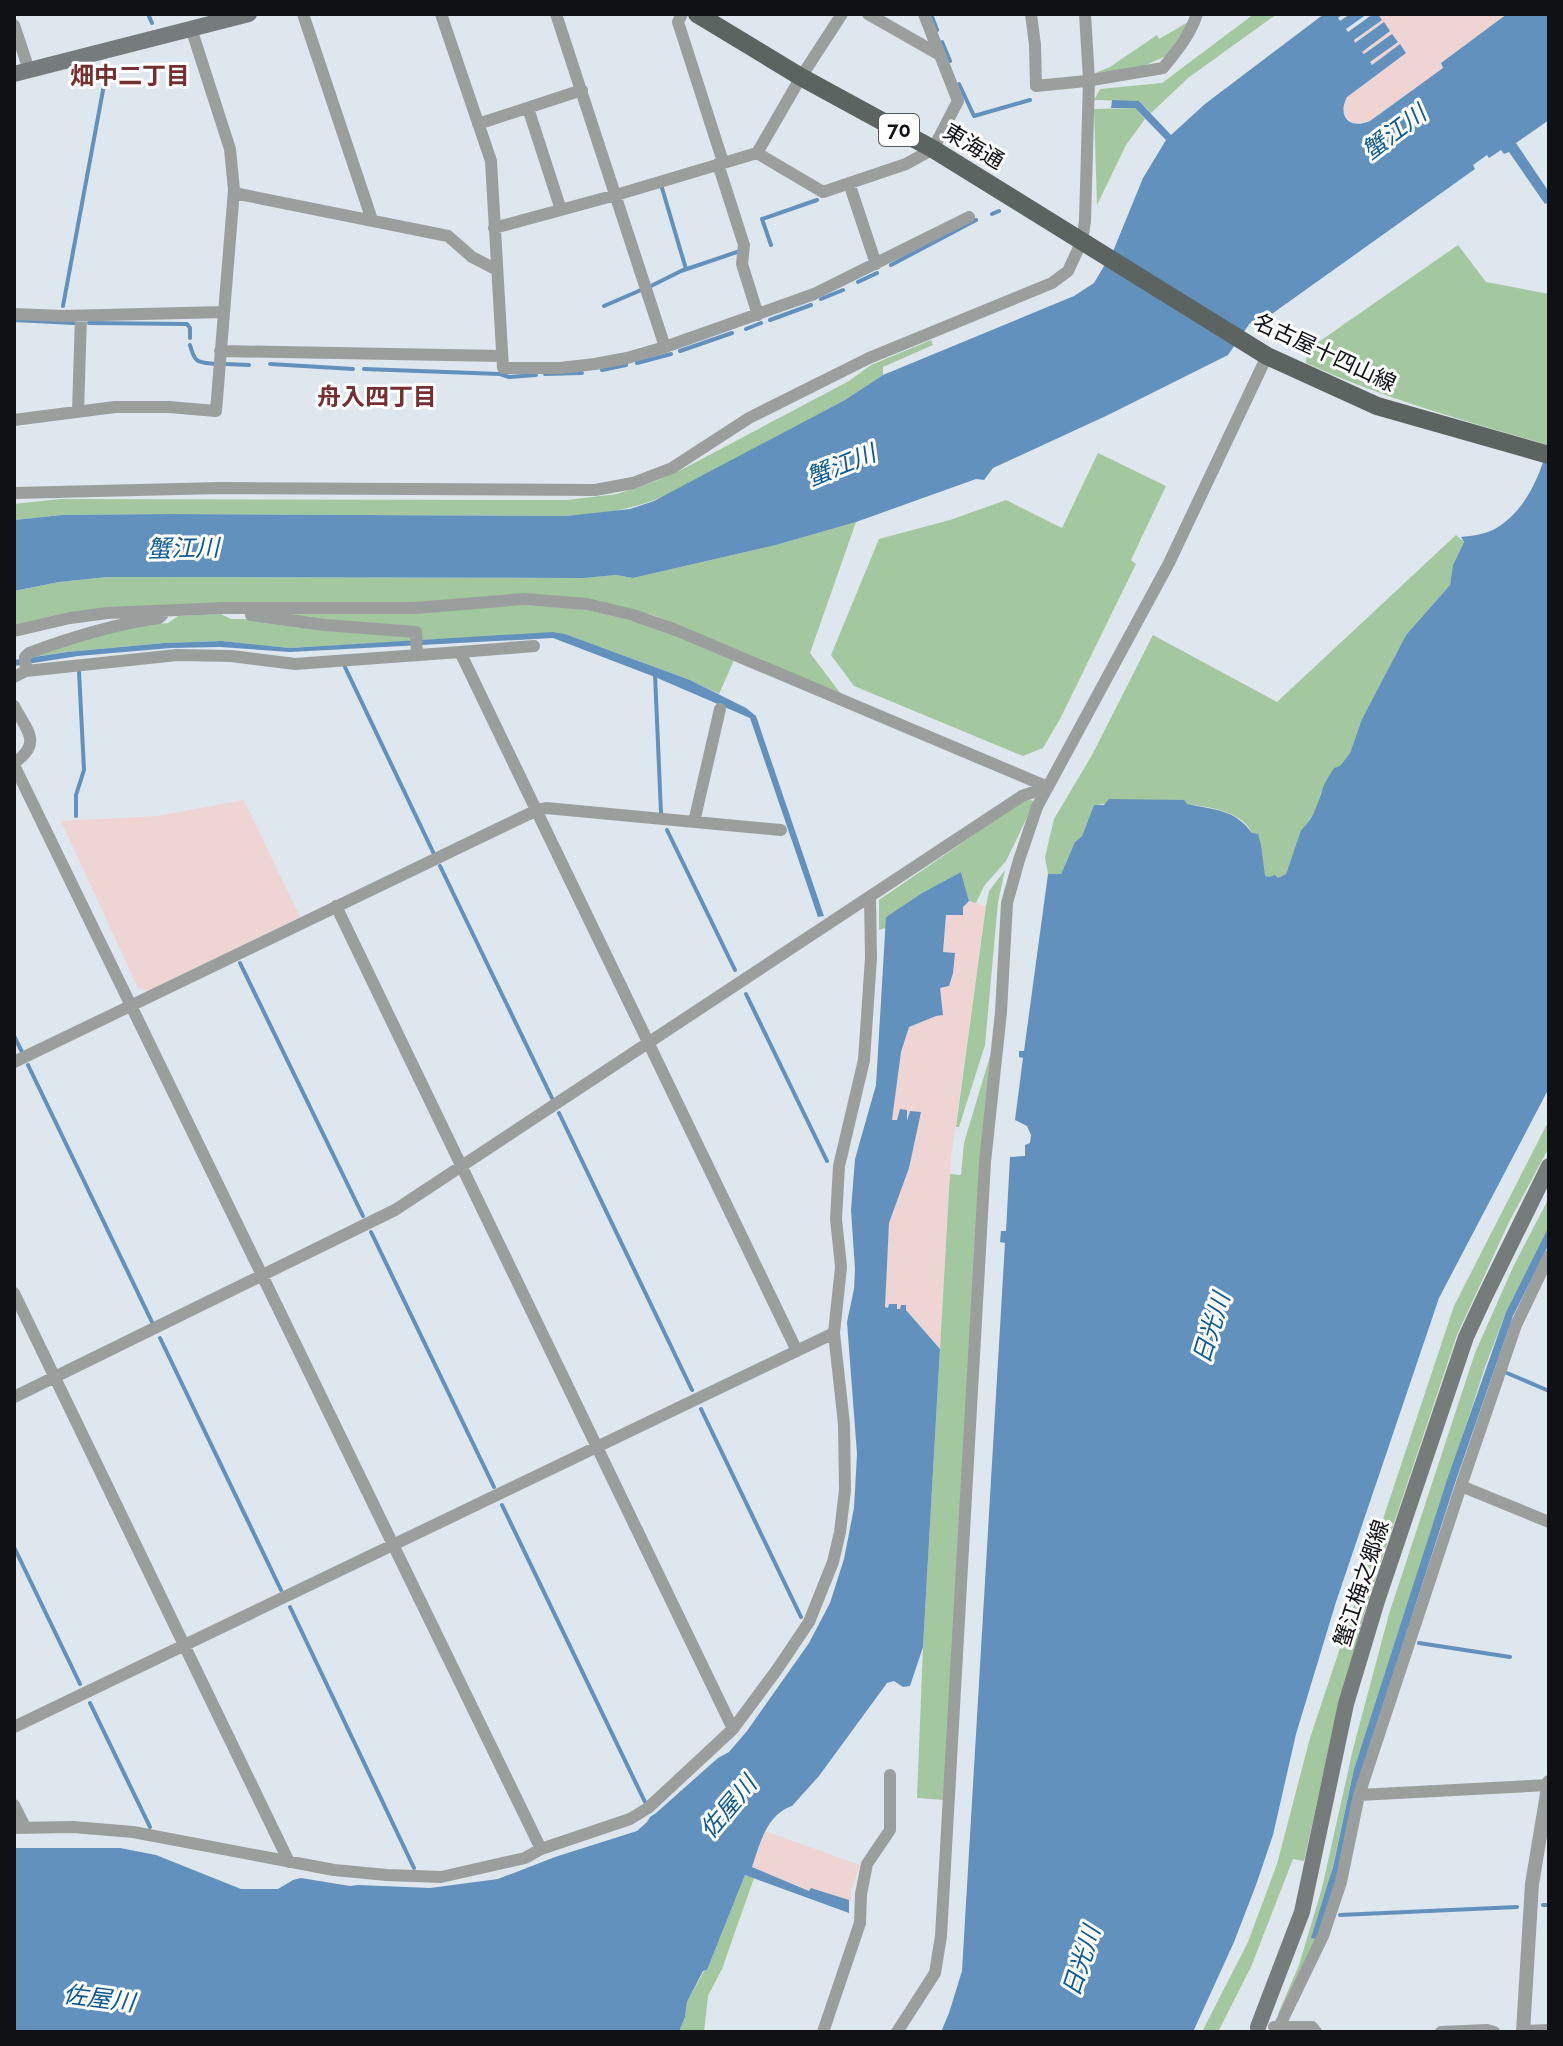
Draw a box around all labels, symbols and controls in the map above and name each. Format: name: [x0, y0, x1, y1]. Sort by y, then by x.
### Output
district label: 畑中二丁目: [70, 61, 190, 90]
water label: 蟹江川: [1357, 97, 1434, 165]
road number: 70: [879, 114, 919, 146]
street label: 東海通: [939, 118, 1009, 174]
street label: 名古屋十四山線: [1250, 308, 1400, 396]
district label: 舟入四丁目: [317, 382, 437, 411]
water label: 蟹江川: [802, 437, 883, 492]
water label: 蟹江川: [147, 533, 222, 563]
water label: 日光川: [1187, 1286, 1236, 1367]
street label: 蟹江梅之郷線: [1328, 1516, 1394, 1650]
water label: 佐屋川: [694, 1768, 764, 1844]
water label: 日光川: [1056, 1919, 1107, 2000]
water label: 佐屋川: [62, 1979, 139, 2017]

